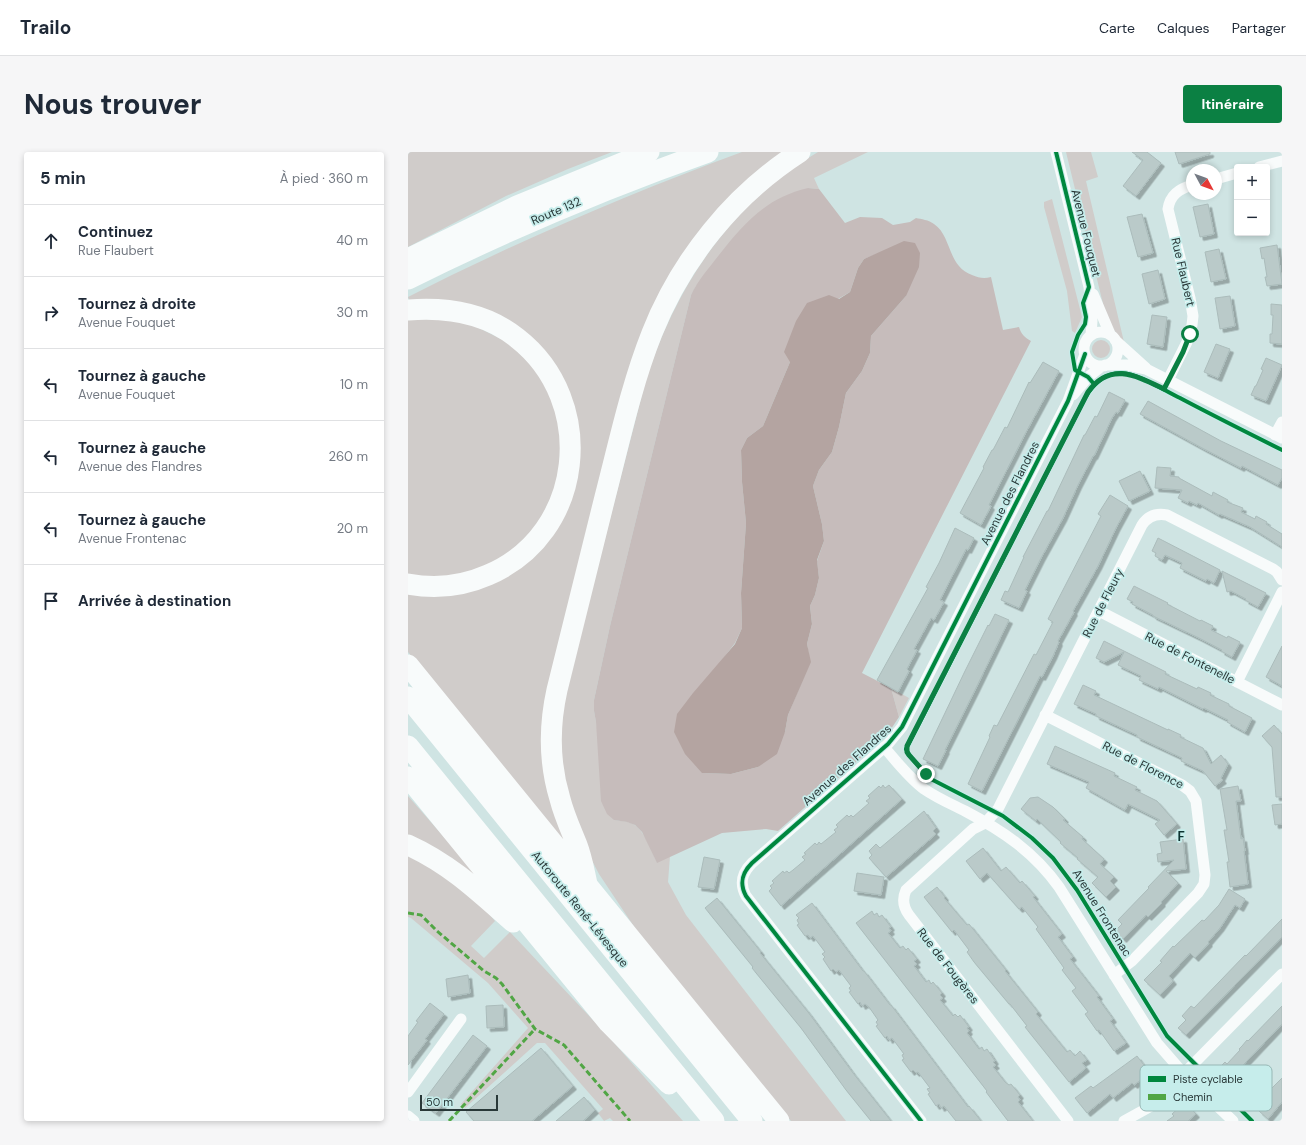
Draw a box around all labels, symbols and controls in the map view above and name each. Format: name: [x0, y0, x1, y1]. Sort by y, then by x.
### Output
text: Trailo: [20, 15, 71, 40]
text: Carte: [1099, 19, 1135, 37]
text: Calques: [1157, 19, 1210, 37]
text: Partager: [1232, 19, 1286, 37]
button: Itinéraire: [1183, 85, 1282, 123]
text: Nous trouver: [24, 86, 201, 123]
north arrow: [1186, 164, 1222, 200]
map controls: [1234, 164, 1270, 236]
button: +: [1234, 164, 1270, 200]
text: 5 min: [40, 167, 86, 189]
text: À pied · 360 m: [280, 170, 368, 187]
street label: Avenue Fouquet: [1067, 187, 1105, 279]
street label: Route 132: [528, 193, 584, 229]
button: −: [1234, 200, 1270, 236]
text: Continuez: [78, 222, 153, 242]
icon: ahead: [40, 230, 62, 252]
text: 40 m: [336, 232, 368, 249]
street label: Rue Flaubert: [1167, 236, 1199, 308]
text: Rue Flaubert: [78, 242, 154, 259]
text: Tournez à droite: [78, 294, 196, 314]
icon: right: [40, 302, 62, 324]
text: 30 m: [336, 304, 368, 321]
text: Avenue Fouquet: [78, 314, 175, 331]
route start: [1181, 325, 1199, 343]
text: Tournez à gauche: [78, 366, 206, 386]
icon: left: [40, 374, 62, 396]
text: 10 m: [340, 376, 368, 393]
text: Avenue Fouquet: [78, 386, 175, 403]
text: Tournez à gauche: [78, 438, 206, 458]
street label: Avenue des Flandres: [977, 438, 1043, 548]
icon: left: [40, 446, 62, 468]
text: 260 m: [328, 448, 368, 465]
text: Avenue des Flandres: [78, 458, 202, 475]
text: Tournez à gauche: [78, 510, 206, 530]
icon: left: [40, 518, 62, 540]
text: 20 m: [337, 520, 368, 537]
text: Avenue Frontenac: [78, 530, 187, 547]
street label: Rue de Fleury: [1079, 565, 1127, 640]
icon: arrive: [40, 590, 62, 612]
text: Arrivée à destination: [78, 591, 231, 611]
street label: Rue de Fontenelle: [1142, 628, 1238, 688]
street label: Avenue des Flandres: [799, 721, 895, 809]
street label: Rue de Florence: [1100, 738, 1187, 792]
route end: [917, 765, 935, 783]
district label: F: [1177, 828, 1185, 845]
street label: Autoroute René-Lévesque: [528, 847, 632, 971]
street label: Avenue Frontenac: [1069, 866, 1135, 960]
street label: Rue de Fougères: [913, 925, 983, 1007]
legend: [1140, 1065, 1272, 1111]
text: Piste cyclable: [1173, 1072, 1243, 1086]
text: Chemin: [1173, 1090, 1212, 1104]
scale bar: [420, 1093, 498, 1112]
text: 50 m: [426, 1095, 453, 1109]

